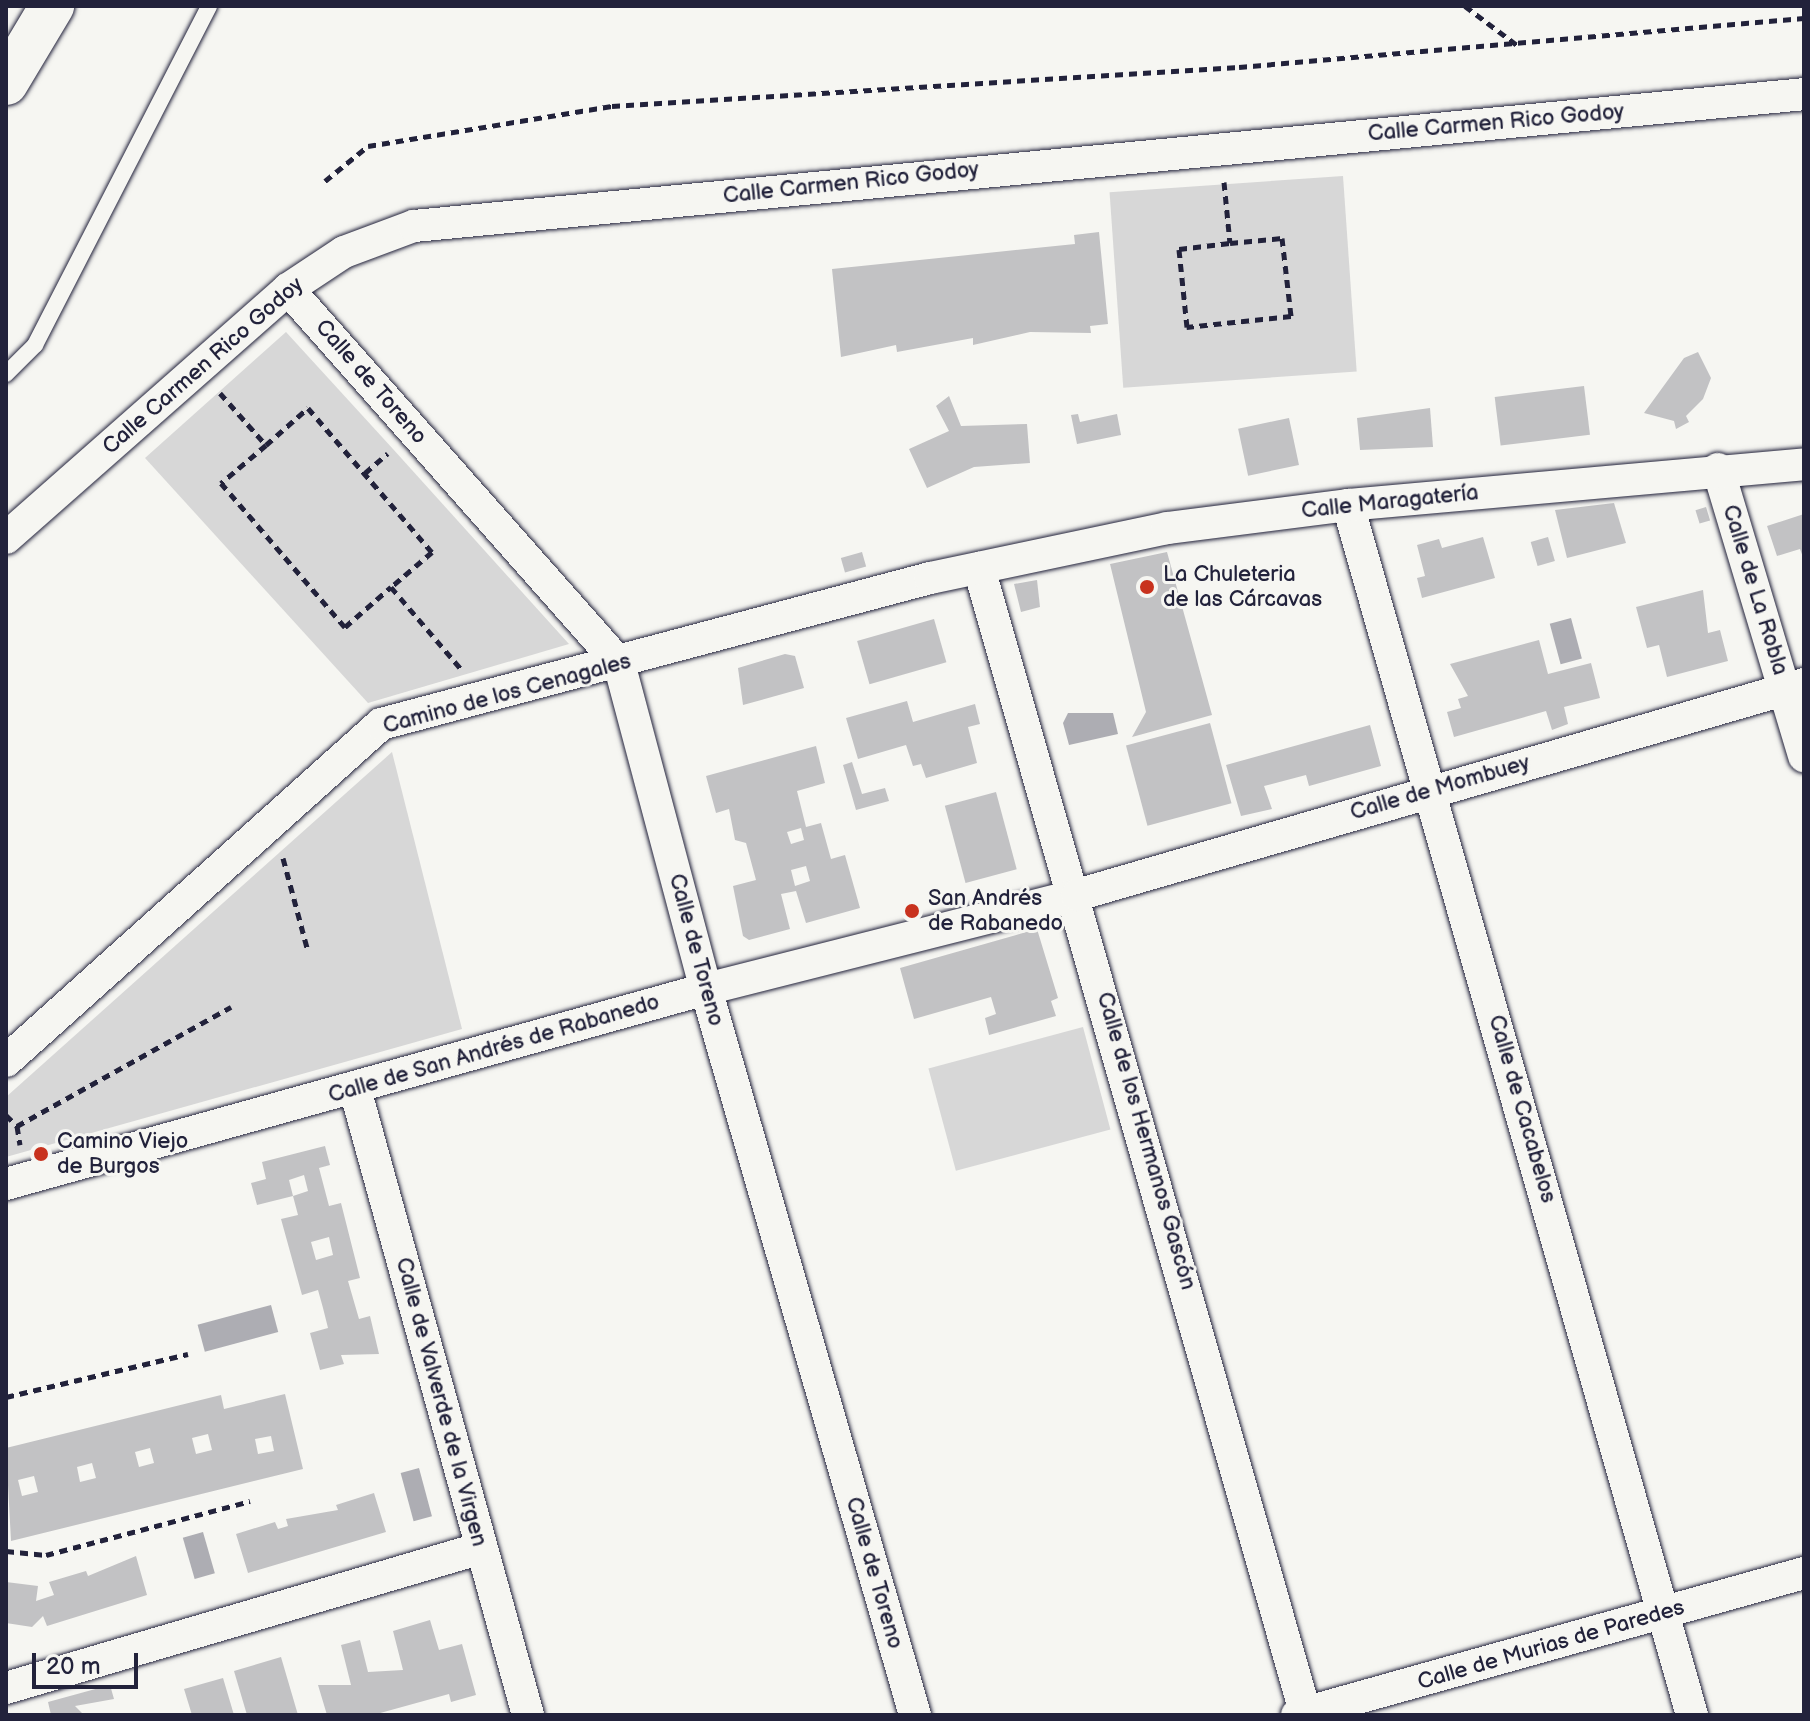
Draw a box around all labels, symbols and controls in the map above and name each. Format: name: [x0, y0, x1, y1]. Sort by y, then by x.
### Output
street label: Calle Carmen Rico Godoy: [1367, 99, 1625, 147]
street label: Calle Carmen Rico Godoy: [722, 156, 980, 210]
street label: Calle Carmen Rico Godoy: [97, 272, 309, 460]
street label: Calle de Toreno: [309, 314, 433, 450]
street label: Calle Maragatería: [1300, 480, 1480, 524]
street label: Calle de La Robla: [1717, 502, 1793, 678]
place label: La Chuleteria de las Cárcavas: [1163, 561, 1322, 612]
marker: La Chuleteria de las Cárcavas: [1138, 578, 1156, 596]
street label: Camino de los Cenagales: [380, 648, 634, 740]
street label: Calle de Mombuey: [1347, 750, 1533, 826]
street label: Calle de Toreno: [663, 871, 729, 1029]
place label: San Andrés de Rabanedo: [928, 885, 1063, 936]
marker: San Andrés de Rabanedo: [903, 902, 921, 920]
street label: Calle de San Andrés de Rabanedo: [325, 989, 663, 1109]
street label: Calle de los Hermanos Gascón: [1091, 989, 1201, 1293]
street label: Calle de Cacabelos: [1483, 1012, 1561, 1206]
place label: Camino Viejo de Burgos: [57, 1128, 189, 1180]
marker: Camino Viejo de Burgos: [32, 1145, 50, 1163]
street label: Calle de Valverde de la Virgen: [390, 1254, 492, 1550]
street label: Calle de Toreno: [840, 1494, 908, 1652]
street label: Calle de Murias de Paredes: [1415, 1594, 1687, 1696]
scale bar: [36, 1637, 142, 1687]
text: 20 m: [46, 1652, 101, 1681]

